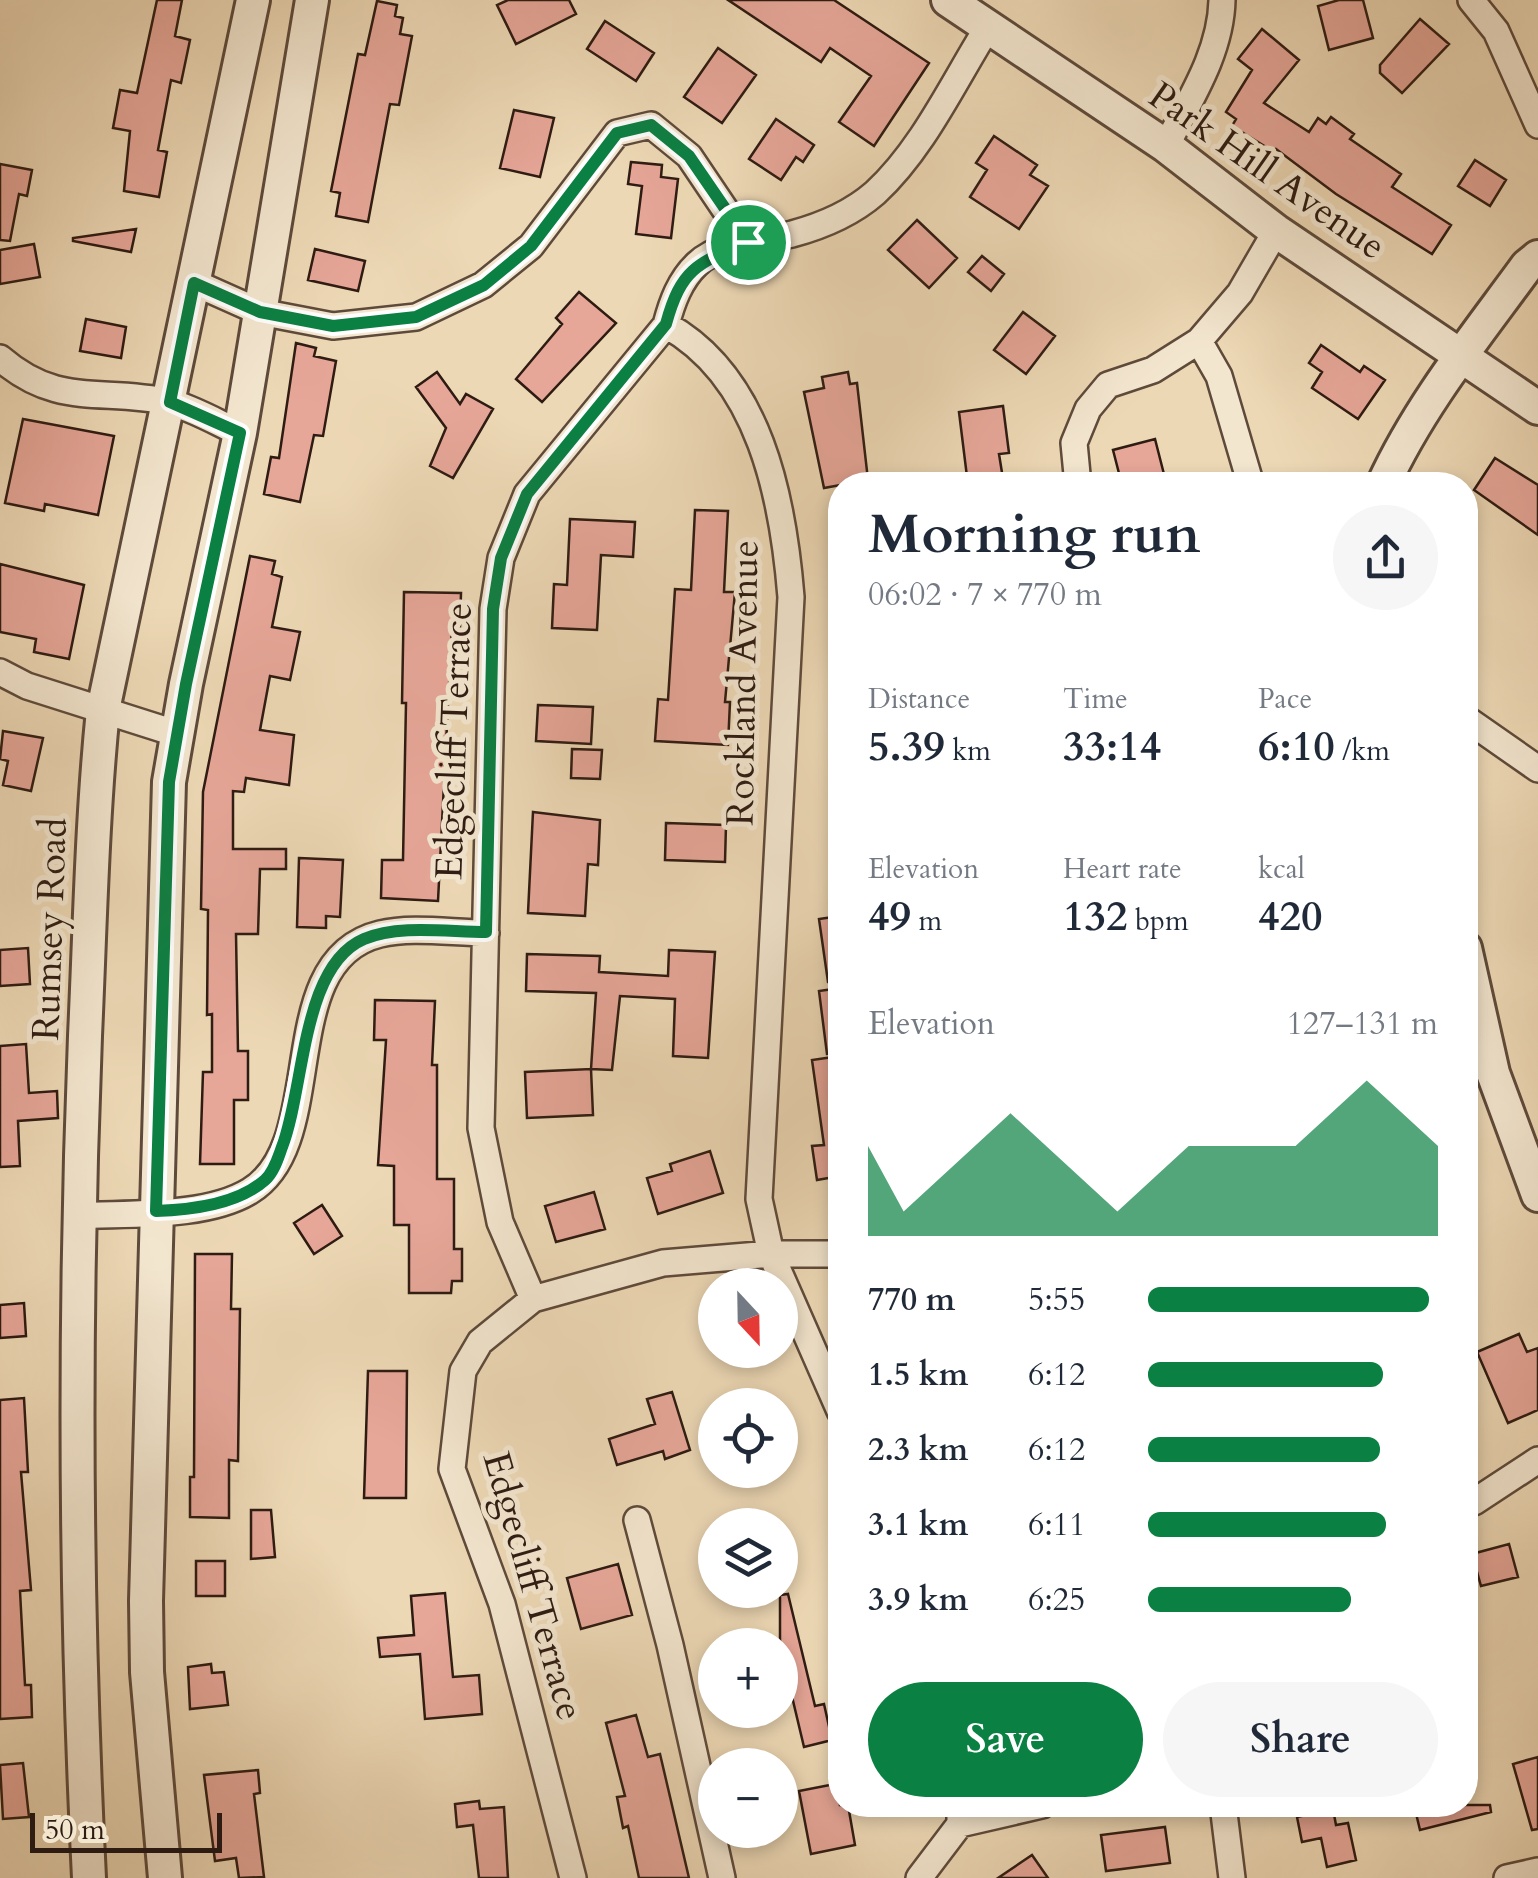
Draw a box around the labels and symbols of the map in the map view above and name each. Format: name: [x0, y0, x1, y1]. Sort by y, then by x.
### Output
street label: Park Hill Avenue: [1138, 70, 1396, 272]
pin: [706, 200, 791, 285]
street label: Rockland Avenue: [715, 540, 771, 826]
street label: Edgecliff Terrace: [423, 602, 485, 880]
street label: Rumsey Road: [20, 817, 80, 1041]
north arrow: [698, 1268, 798, 1368]
street label: Edgecliff Terrace: [470, 1446, 596, 1726]
scale bar: [30, 1808, 222, 1852]

